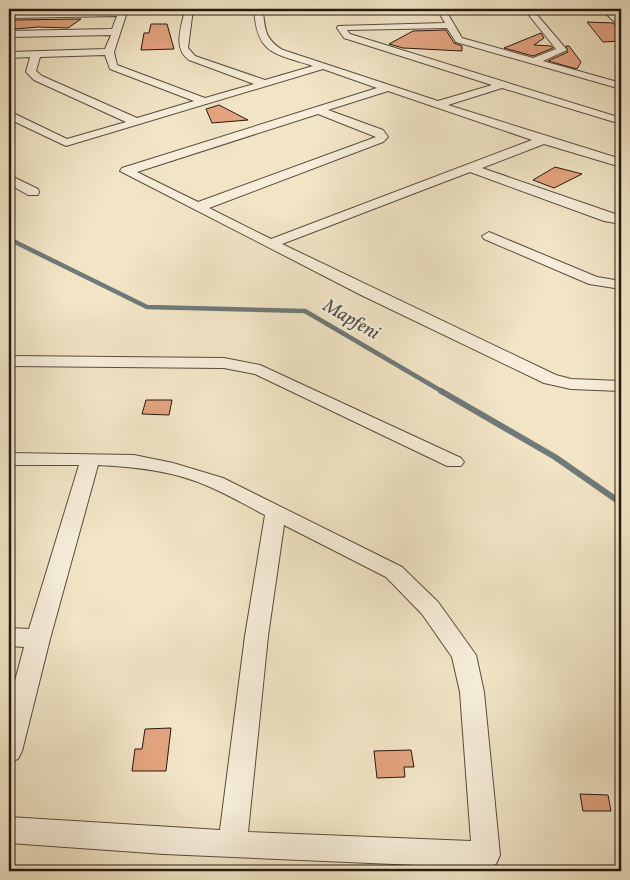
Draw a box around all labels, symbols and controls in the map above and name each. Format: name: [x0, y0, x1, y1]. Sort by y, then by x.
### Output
water label: Mapfeni: [317, 293, 384, 347]

